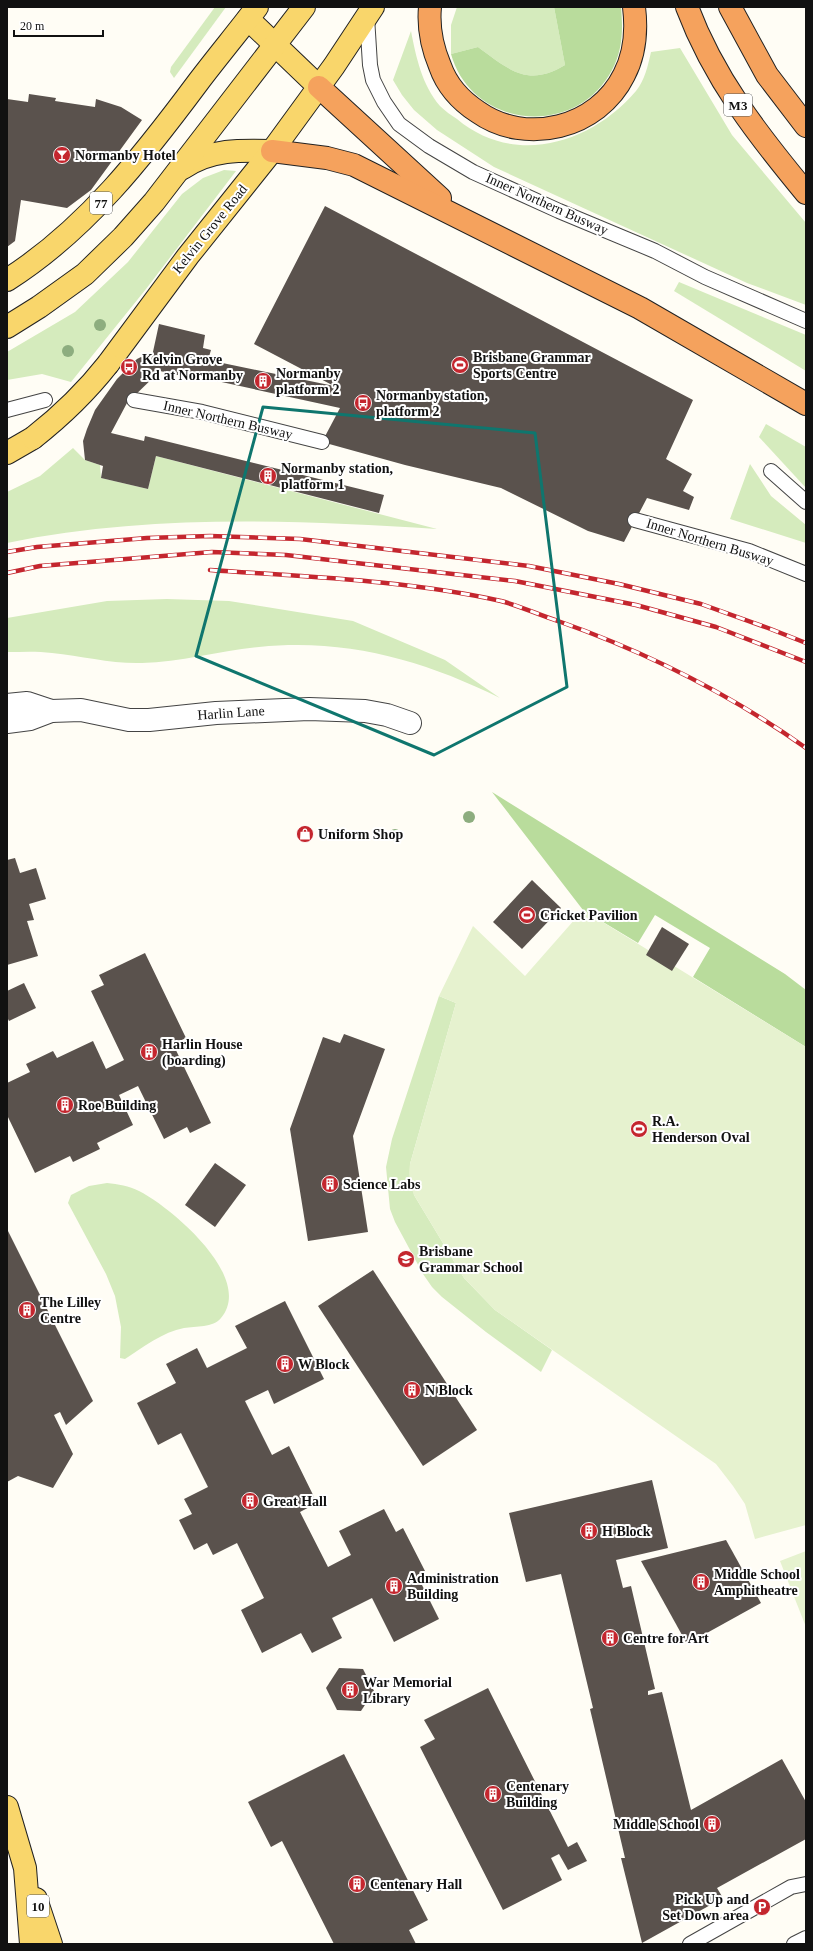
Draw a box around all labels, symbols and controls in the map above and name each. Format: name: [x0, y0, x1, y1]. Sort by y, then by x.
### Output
scale bar: [14, 12, 103, 38]
text: 20 m: [20, 19, 45, 33]
road number: M3: [724, 94, 752, 116]
bar icon: Normanby Hotel: [52, 145, 72, 165]
place label: Normanby Hotel: [75, 148, 176, 163]
street label: Inner Northern Busway: [484, 170, 610, 238]
street label: Kelvin Grove Road: [170, 182, 250, 276]
road number: 77: [90, 192, 112, 214]
place label: Brisbane Grammar Sports Centre: [473, 350, 591, 381]
place label: Kelvin Grove Rd at Normanby: [142, 352, 243, 383]
sports icon: Brisbane Grammar Sports Centre: [450, 355, 470, 375]
bus stop icon: Kelvin Grove Rd at Normanby: [119, 357, 139, 377]
place label: Normanby platform 2: [276, 366, 341, 397]
building icon: Normanby platform 2: [253, 371, 273, 391]
place label: Normanby station, platform 2: [376, 388, 488, 419]
bus stop icon: Normanby station, platform 2: [353, 393, 373, 413]
street label: Inner Northern Busway: [162, 398, 294, 442]
place label: Normanby station, platform 1: [281, 461, 393, 492]
building icon: Normanby station, platform 1: [258, 466, 278, 486]
street label: Inner Northern Busway: [645, 516, 775, 568]
street label: Harlin Lane: [197, 703, 265, 723]
shop icon: Uniform Shop: [295, 824, 315, 844]
place label: Uniform Shop: [318, 827, 403, 842]
sports icon: Cricket Pavilion: [517, 905, 537, 925]
place label: Cricket Pavilion: [540, 908, 638, 923]
place label: Harlin House (boarding): [162, 1037, 243, 1069]
building icon: Harlin House (boarding): [139, 1042, 159, 1062]
building icon: Roe Building: [55, 1095, 75, 1115]
place label: Roe Building: [78, 1098, 156, 1113]
place label: R.A. Henderson Oval: [652, 1114, 750, 1145]
sports icon: R.A. Henderson Oval: [629, 1119, 649, 1139]
building icon: Science Labs: [320, 1174, 340, 1194]
place label: Science Labs: [343, 1177, 421, 1192]
place label: Brisbane Grammar School: [419, 1244, 523, 1275]
school or university icon: Brisbane Grammar School: [396, 1249, 416, 1269]
place label: The Lilley Centre: [40, 1295, 101, 1326]
building icon: The Lilley Centre: [17, 1300, 37, 1320]
building icon: W Block: [275, 1354, 295, 1374]
place label: W Block: [298, 1357, 350, 1372]
building icon: N Block: [402, 1380, 422, 1400]
place label: N Block: [425, 1383, 473, 1398]
building icon: Great Hall: [240, 1491, 260, 1511]
place label: Great Hall: [263, 1494, 327, 1509]
building icon: H Block: [579, 1521, 599, 1541]
place label: H Block: [602, 1524, 651, 1539]
place label: Middle School Amphitheatre: [714, 1567, 800, 1598]
place label: Administration Building: [407, 1571, 499, 1602]
building icon: Middle School Amphitheatre: [691, 1572, 711, 1592]
building icon: Administration Building: [384, 1576, 404, 1596]
building icon: Centre for Art: [600, 1628, 620, 1648]
place label: Centre for Art: [623, 1631, 709, 1646]
place label: War Memorial Library: [363, 1675, 452, 1706]
building icon: War Memorial Library: [340, 1680, 360, 1700]
place label: Centenary Building: [506, 1779, 569, 1810]
building icon: Centenary Building: [483, 1784, 503, 1804]
building icon: Middle School: [702, 1814, 722, 1834]
place label: Middle School: [613, 1817, 699, 1832]
building icon: Centenary Hall: [347, 1874, 367, 1894]
place label: Centenary Hall: [370, 1877, 462, 1892]
place label: Pick Up and Set Down area: [662, 1892, 749, 1923]
road number: 10: [27, 1895, 49, 1917]
parking icon: Pick Up and Set Down area: [752, 1897, 772, 1917]

